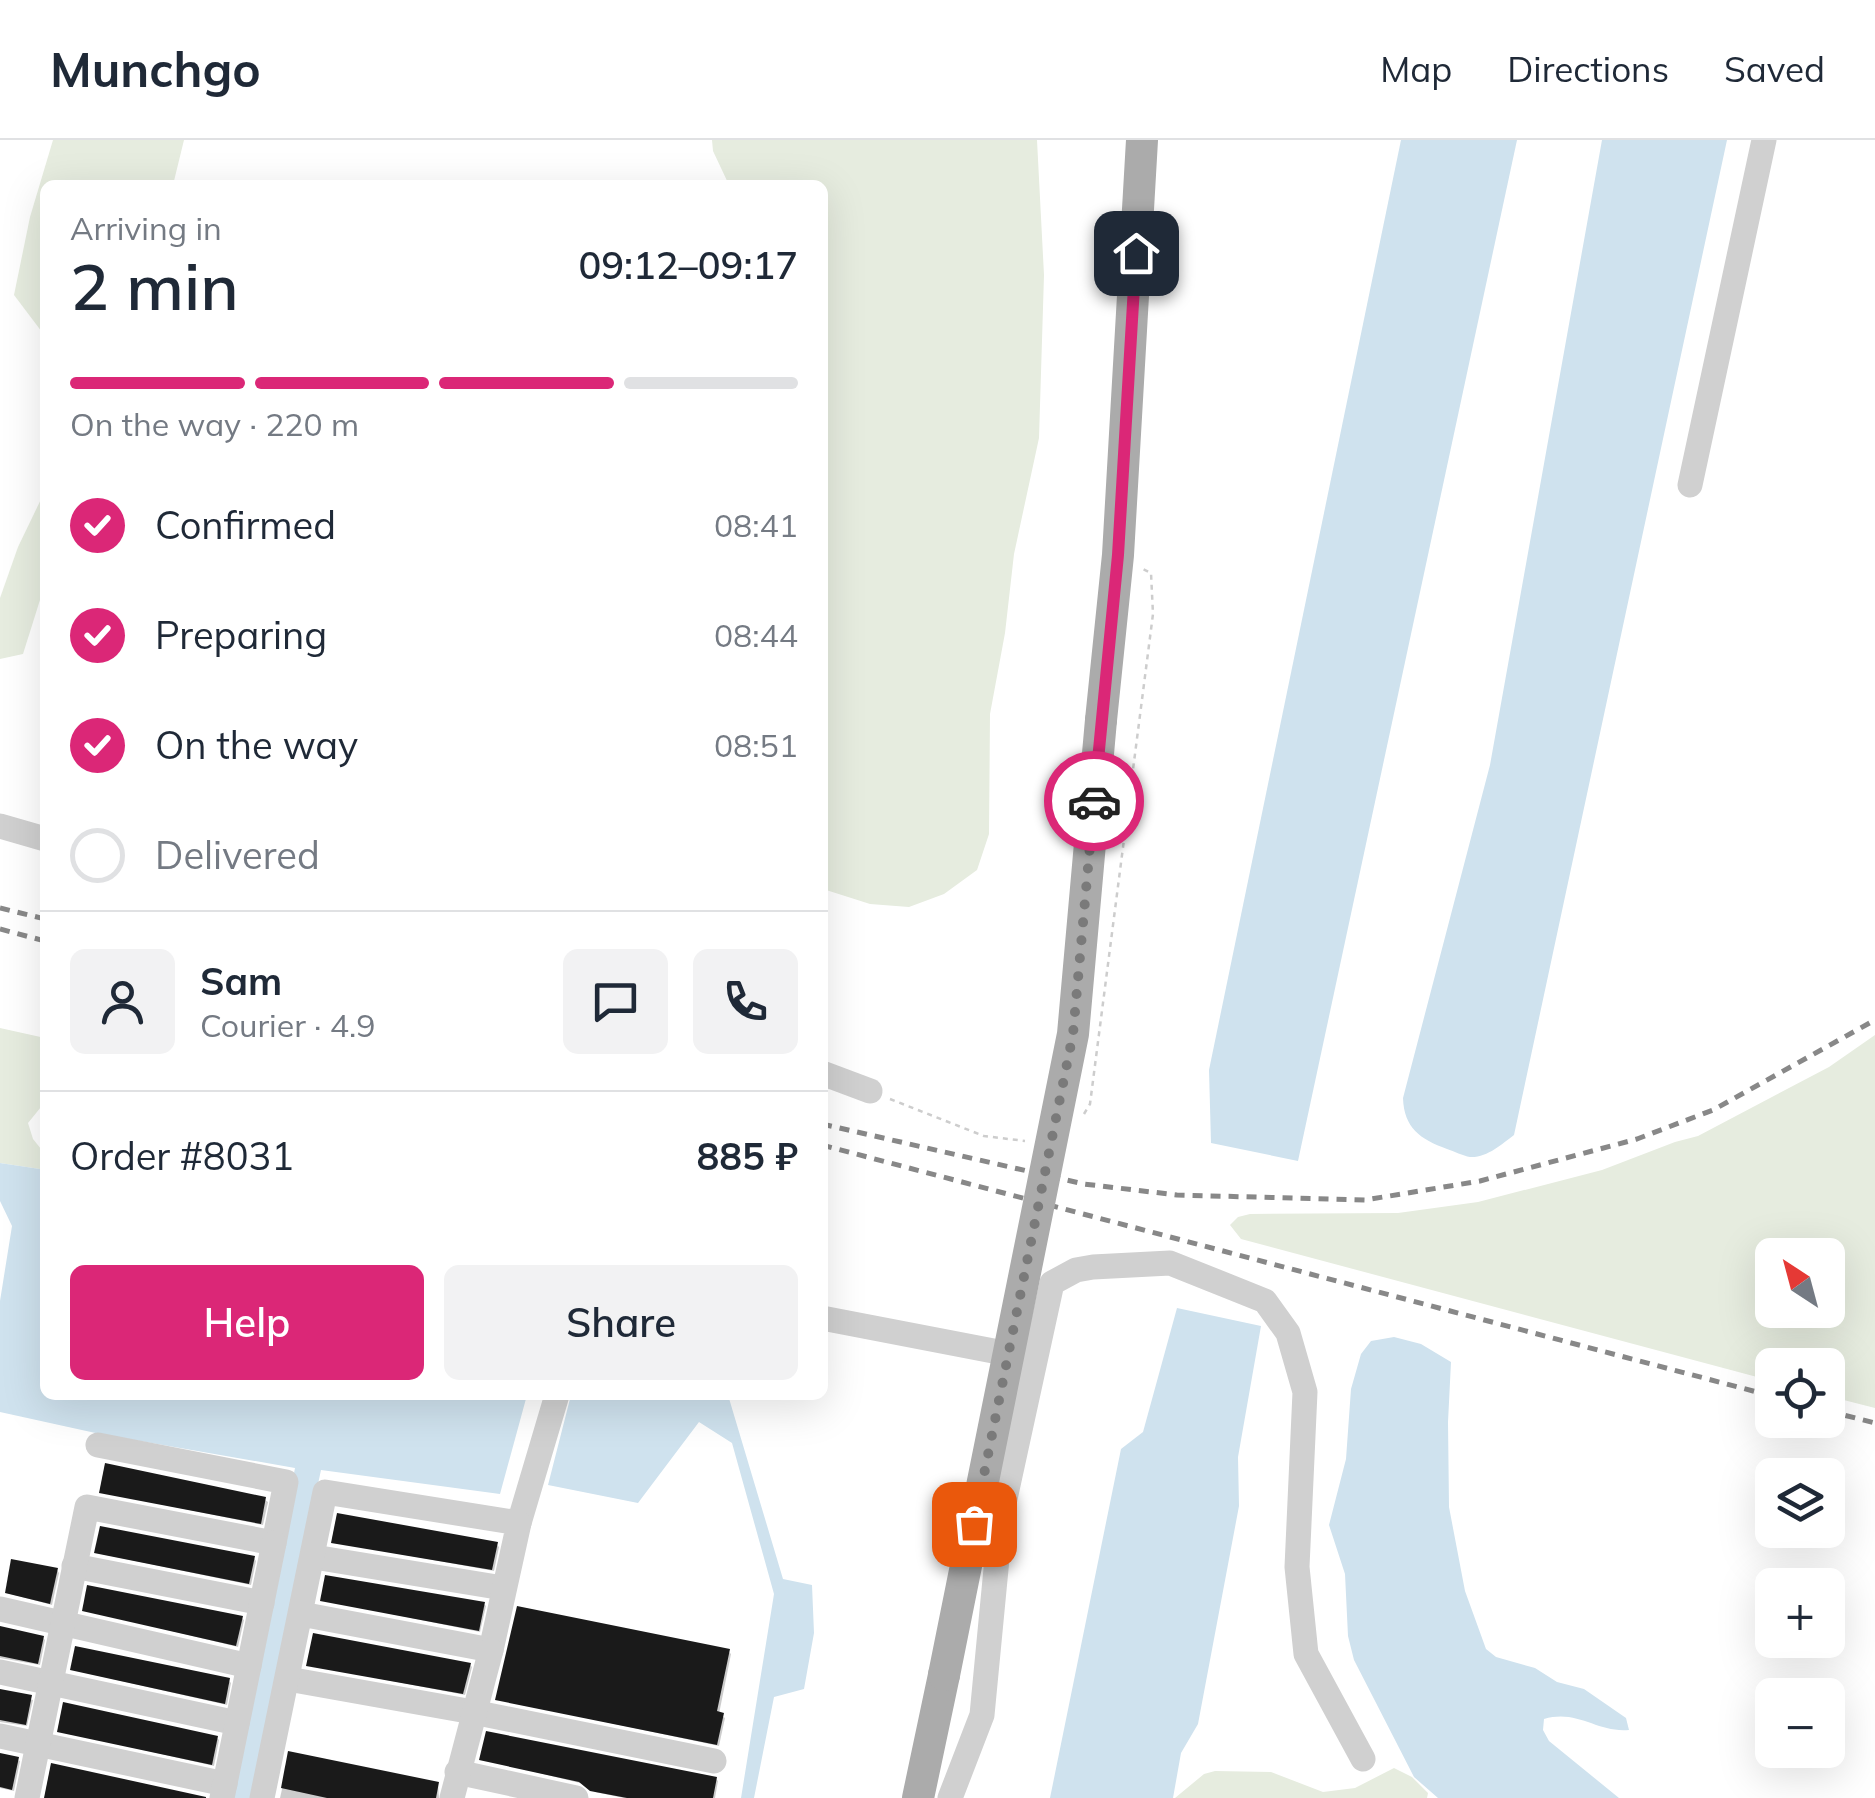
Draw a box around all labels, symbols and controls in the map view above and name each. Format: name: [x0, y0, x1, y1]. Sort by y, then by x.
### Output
text: Munchgo: [50, 39, 261, 99]
text: Map: [1380, 47, 1452, 91]
text: Directions: [1507, 47, 1669, 91]
text: Saved: [1724, 47, 1825, 91]
text: Arriving in: [70, 208, 222, 248]
pin: [1094, 211, 1179, 296]
icon: home: [1109, 226, 1164, 281]
text: 09:12–09:17: [578, 241, 798, 289]
text: 2 min: [70, 245, 239, 326]
text: On the way · 220 m: [70, 404, 359, 444]
icon: check: [70, 498, 125, 553]
text: Confirmed: [155, 501, 336, 549]
text: 08:41: [714, 505, 798, 545]
icon: check: [70, 608, 125, 663]
text: Preparing: [155, 611, 327, 659]
text: 08:44: [714, 615, 798, 655]
icon: check: [70, 718, 125, 773]
text: On the way: [155, 721, 358, 769]
text: 08:51: [714, 725, 798, 765]
courier: [1044, 751, 1144, 851]
icon: car: [1067, 774, 1122, 829]
text: Delivered: [155, 831, 320, 879]
button: person: [70, 949, 175, 1054]
button: chat: [563, 949, 668, 1054]
button: phone: [693, 949, 798, 1054]
text: Sam: [200, 957, 282, 1005]
text: Courier · 4.9: [200, 1005, 376, 1045]
text: Order #8031: [70, 1132, 294, 1180]
text: 885 ₽: [696, 1132, 798, 1180]
north arrow: [1755, 1238, 1845, 1328]
map controls: [1755, 1238, 1845, 1768]
button: Help: [70, 1265, 424, 1380]
button: Share: [444, 1265, 798, 1380]
button: locate: [1755, 1348, 1845, 1438]
button: layers: [1755, 1458, 1845, 1548]
pin: [932, 1482, 1017, 1567]
icon: bag: [947, 1497, 1002, 1552]
button: +: [1755, 1568, 1845, 1658]
button: −: [1755, 1678, 1845, 1768]

